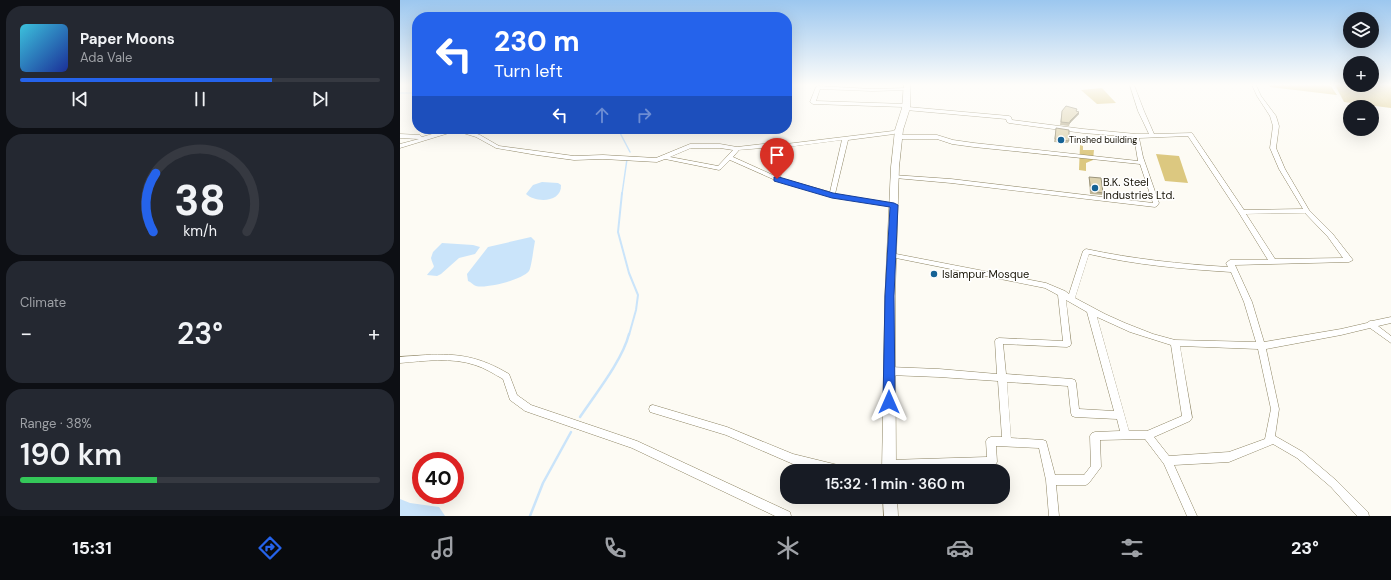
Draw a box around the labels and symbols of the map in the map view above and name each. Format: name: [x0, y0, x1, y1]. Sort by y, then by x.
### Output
place label: Tinshed building: [1069, 134, 1137, 146]
marker: Tinshed building: [1056, 135, 1066, 145]
pin: [760, 138, 794, 179]
place label: B.K. Steel Industries Ltd.: [1103, 175, 1175, 202]
marker: B.K. Steel Industries Ltd.: [1090, 183, 1100, 193]
place label: Islampur Mosque: [942, 267, 1029, 281]
marker: Islampur Mosque: [929, 269, 939, 279]
position arrow: [868, 381, 910, 423]
speed limit sign: 40: [412, 452, 464, 504]

